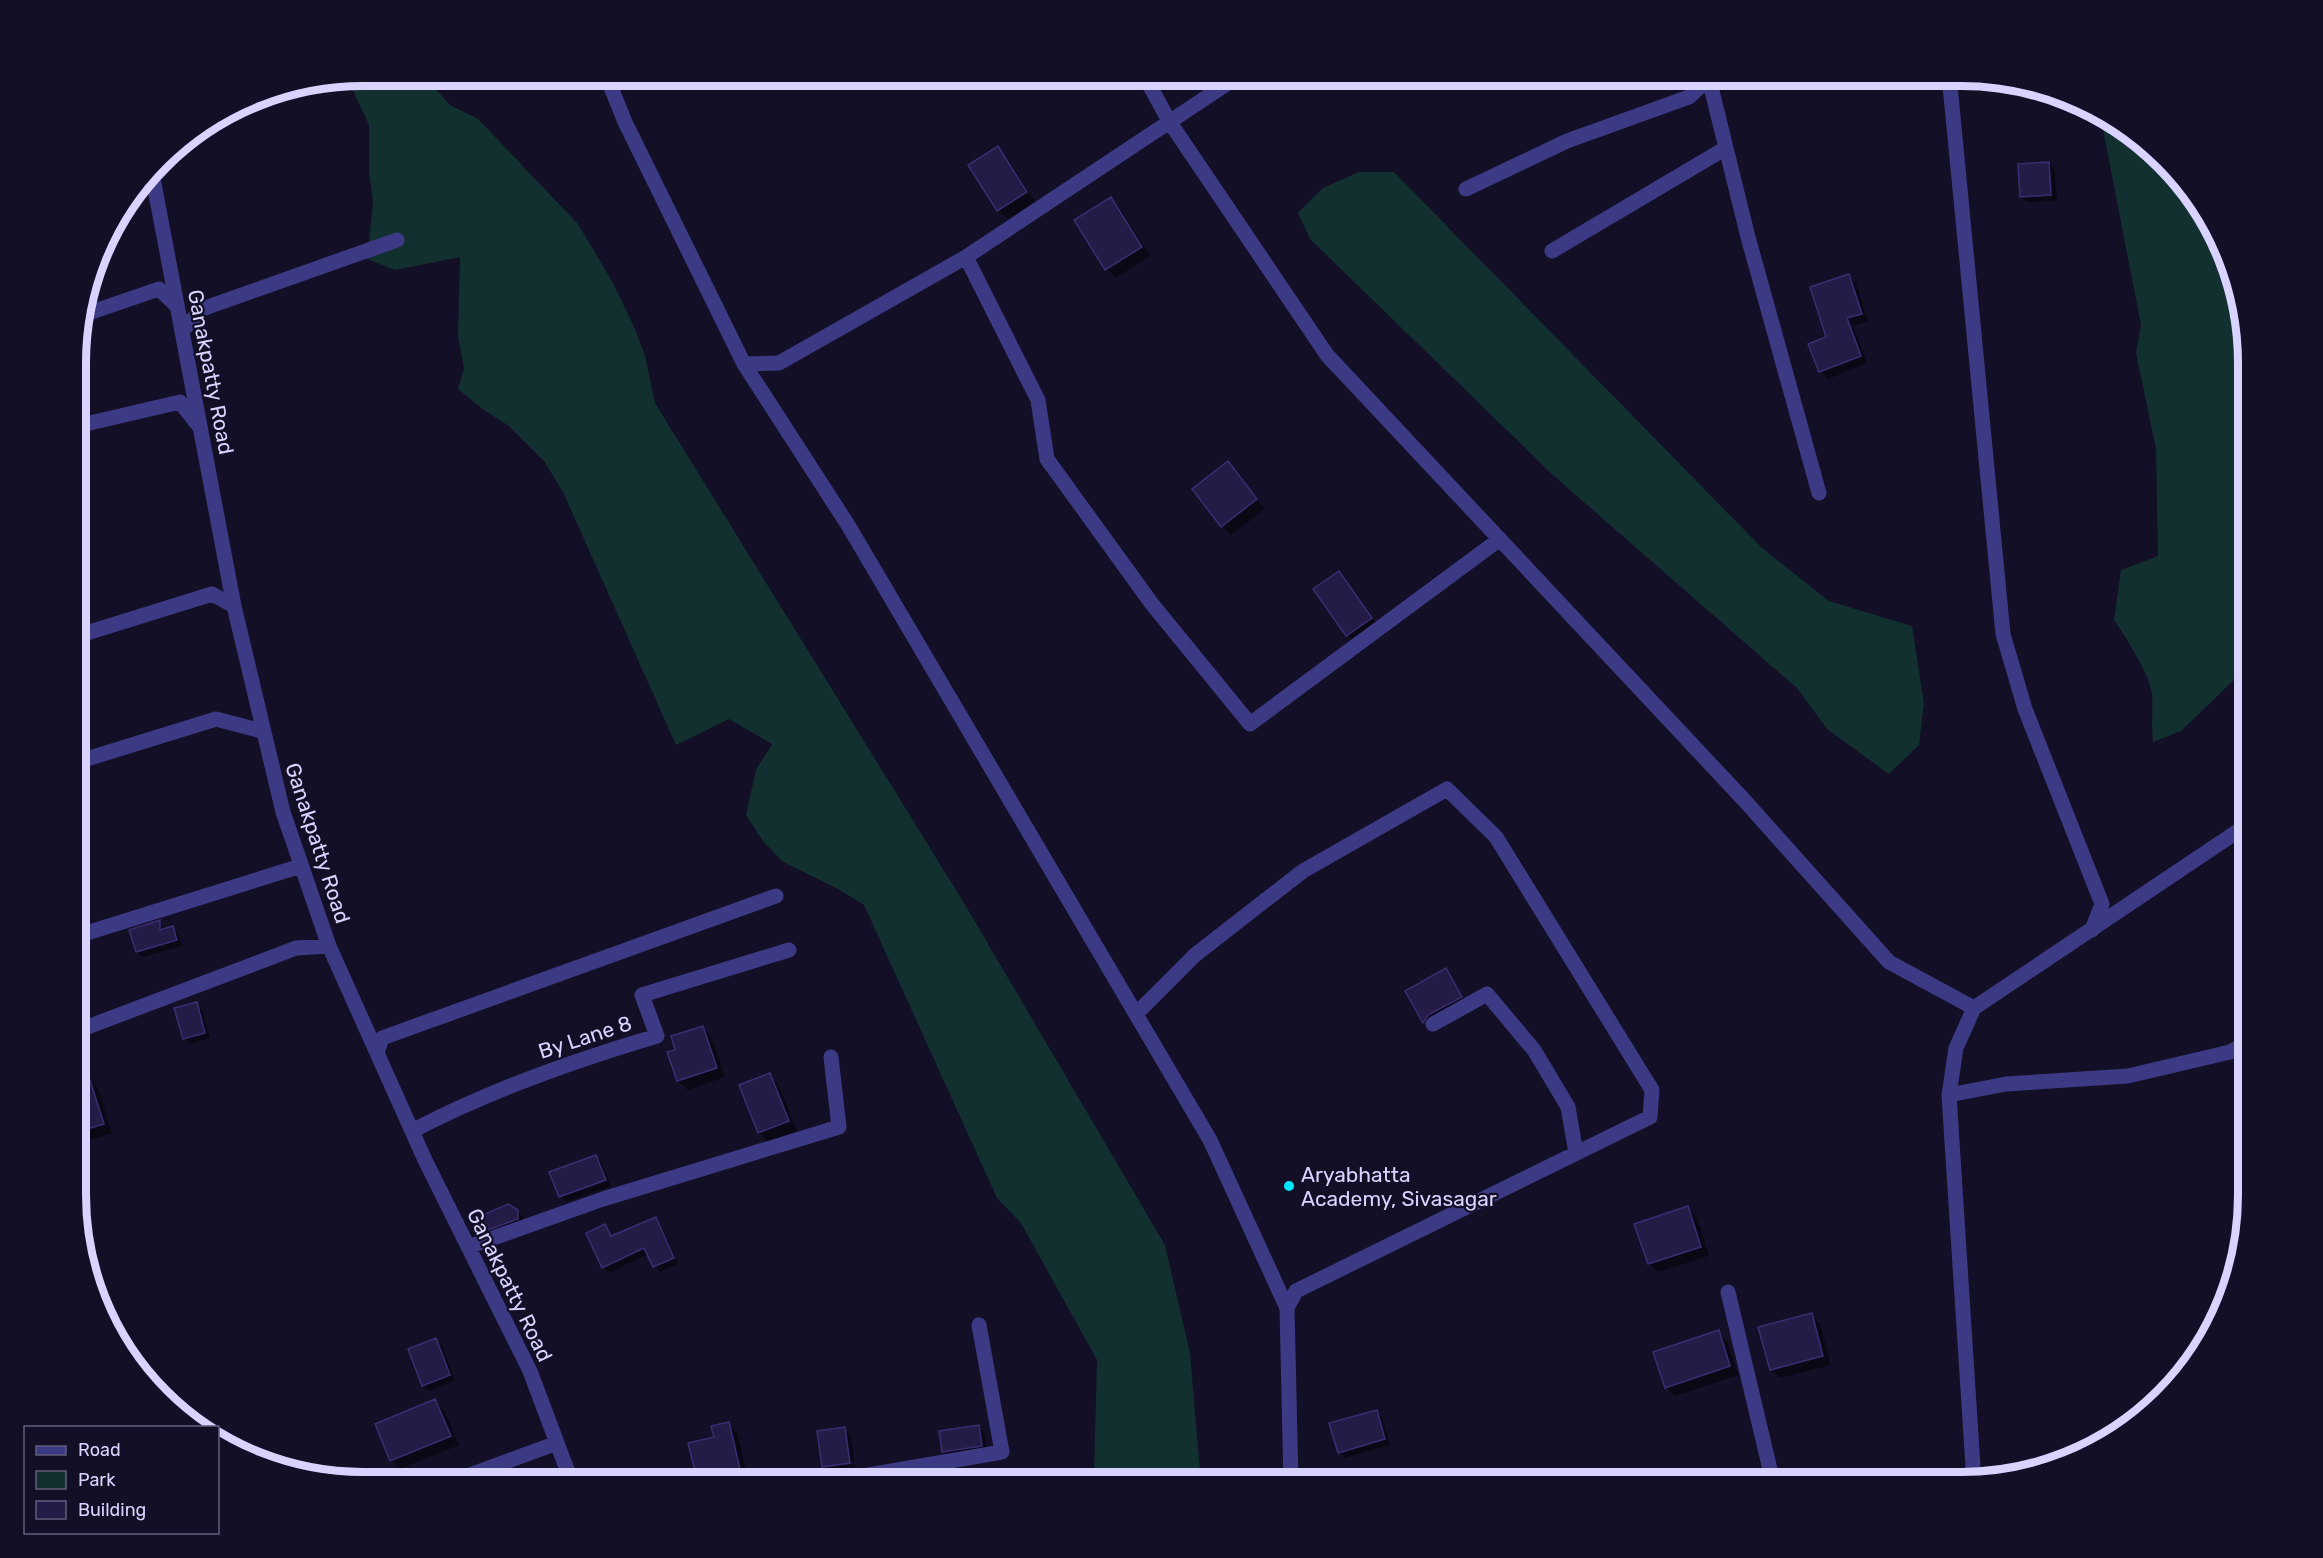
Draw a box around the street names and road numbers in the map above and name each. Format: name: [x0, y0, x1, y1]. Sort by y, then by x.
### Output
street label: Ganakpatty Road: [183, 287, 239, 457]
street label: Ganakpatty Road: [280, 760, 356, 926]
street label: By Lane 8: [535, 1010, 635, 1064]
street label: Ganakpatty Road: [462, 1204, 558, 1366]

